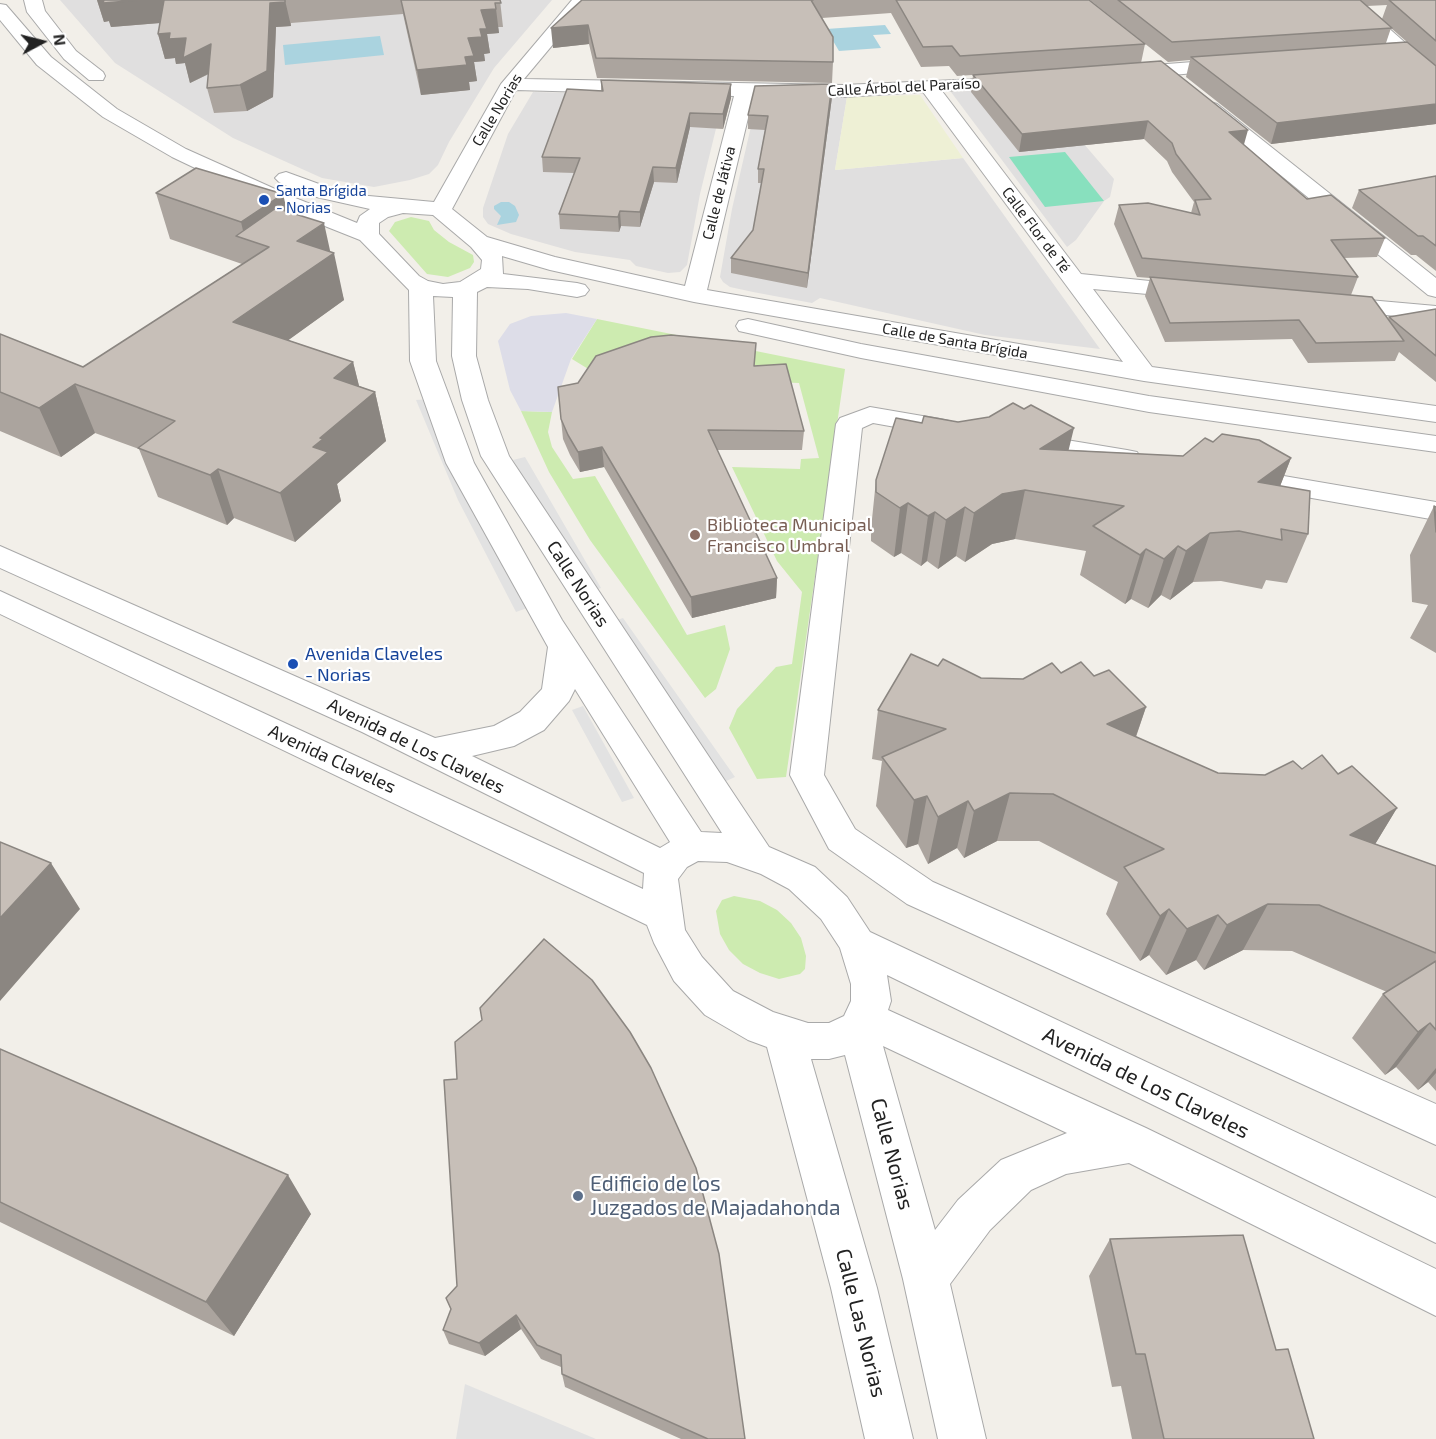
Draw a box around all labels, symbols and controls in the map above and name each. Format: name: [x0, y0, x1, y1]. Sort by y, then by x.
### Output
north arrow: [12, 12, 72, 72]
text: N: [50, 33, 70, 47]
street label: Calle Norias: [468, 70, 526, 150]
street label: Calle Árbol del Paraíso: [827, 74, 981, 100]
street label: Calle de Játiva: [699, 144, 739, 242]
place label: Santa Brígida - Norias: [276, 182, 367, 217]
street label: Calle Flor de Té: [998, 184, 1074, 276]
marker: Santa Brígida - Norias: [257, 193, 271, 207]
street label: Calle de Santa Brígida: [881, 319, 1029, 363]
place label: Biblioteca Municipal Francisco Umbral: [707, 514, 872, 556]
marker: Biblioteca Municipal Francisco Umbral: [688, 528, 702, 542]
street label: Calle Norias: [542, 537, 614, 631]
place label: Avenida Claveles - Norias: [305, 643, 443, 686]
marker: Avenida Claveles - Norias: [286, 657, 300, 671]
street label: Avenida de Los Claveles: [324, 694, 508, 798]
street label: Avenida Claveles: [265, 720, 399, 798]
street label: Avenida de Los Claveles: [1039, 1022, 1253, 1144]
street label: Calle Norias: [865, 1095, 919, 1213]
place label: Edificio de los Juzgados de Majadahonda: [590, 1171, 840, 1221]
marker: Edificio de los Juzgados de Majadahonda: [571, 1189, 585, 1203]
street label: Calle Las Norias: [830, 1246, 892, 1400]

